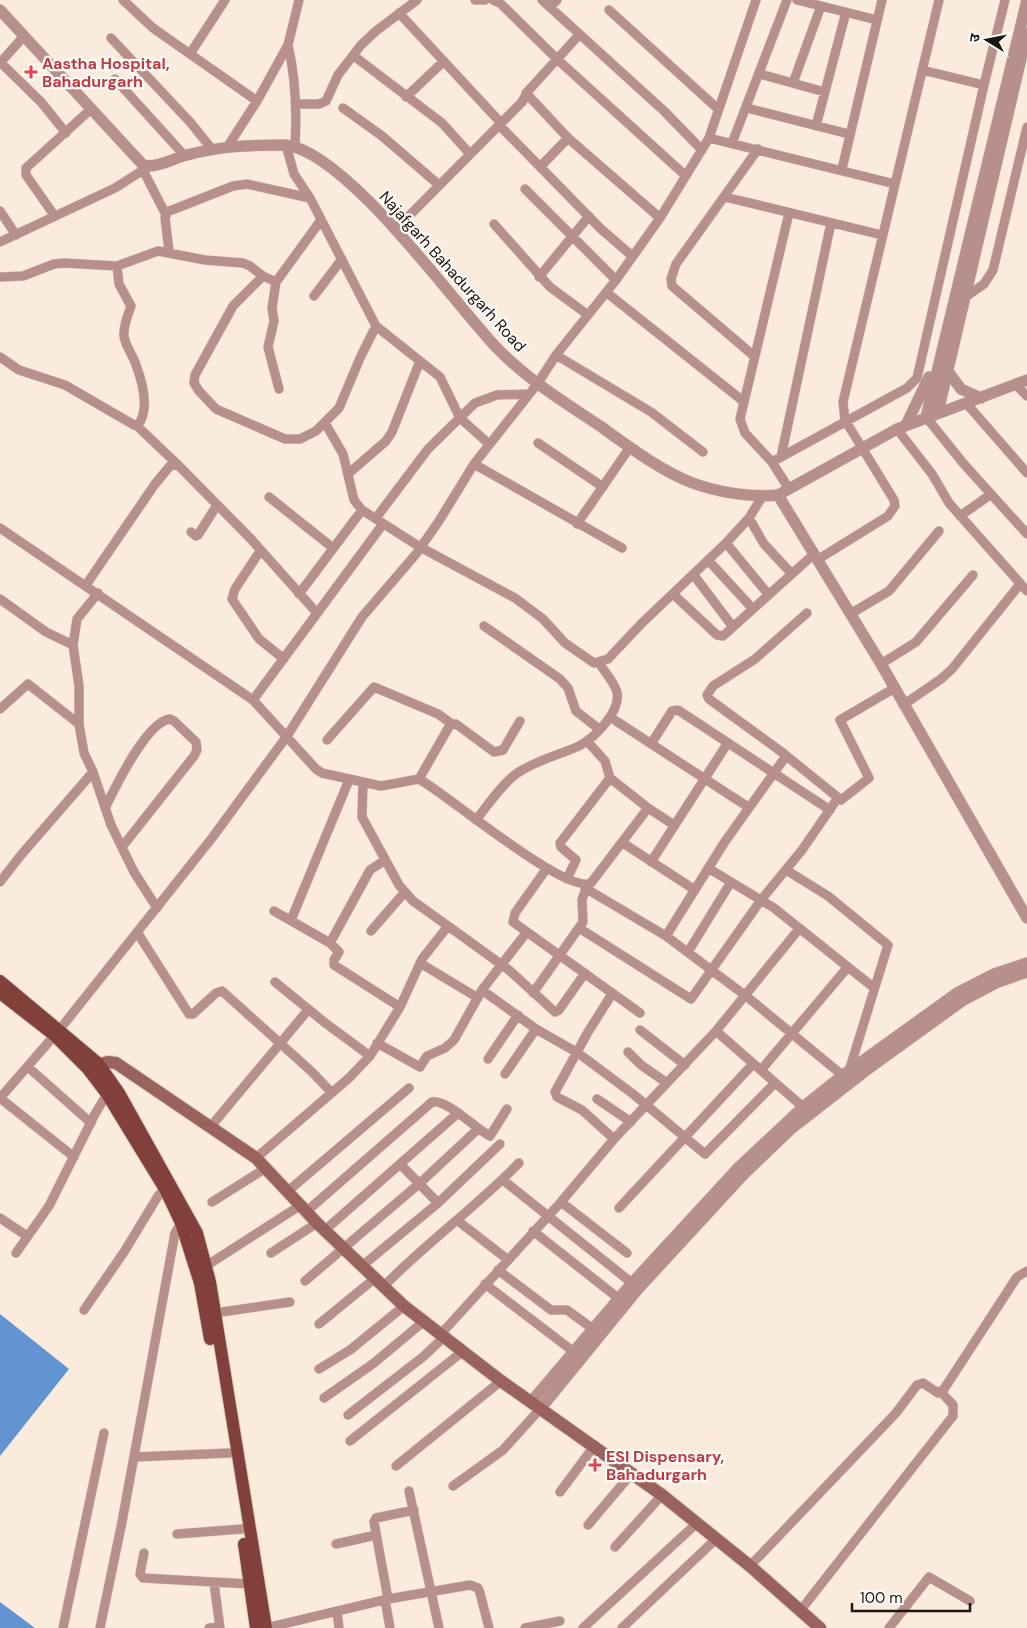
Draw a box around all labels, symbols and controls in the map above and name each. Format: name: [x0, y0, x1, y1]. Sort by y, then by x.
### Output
north arrow: [962, 15, 1012, 65]
text: उ: [965, 31, 984, 43]
place label: Aastha Hospital, Bahadurgarh: [42, 53, 170, 92]
marker: Aastha Hospital, Bahadurgarh: [24, 65, 38, 79]
street label: Najafgarh Bahadurgarh Road: [375, 186, 531, 356]
place label: ESI Dispensary, Bahadurgarh: [606, 1446, 724, 1485]
marker: ESI Dispensary, Bahadurgarh: [588, 1458, 602, 1472]
scale bar: [852, 1580, 970, 1612]
text: 100 m: [860, 1588, 903, 1608]

